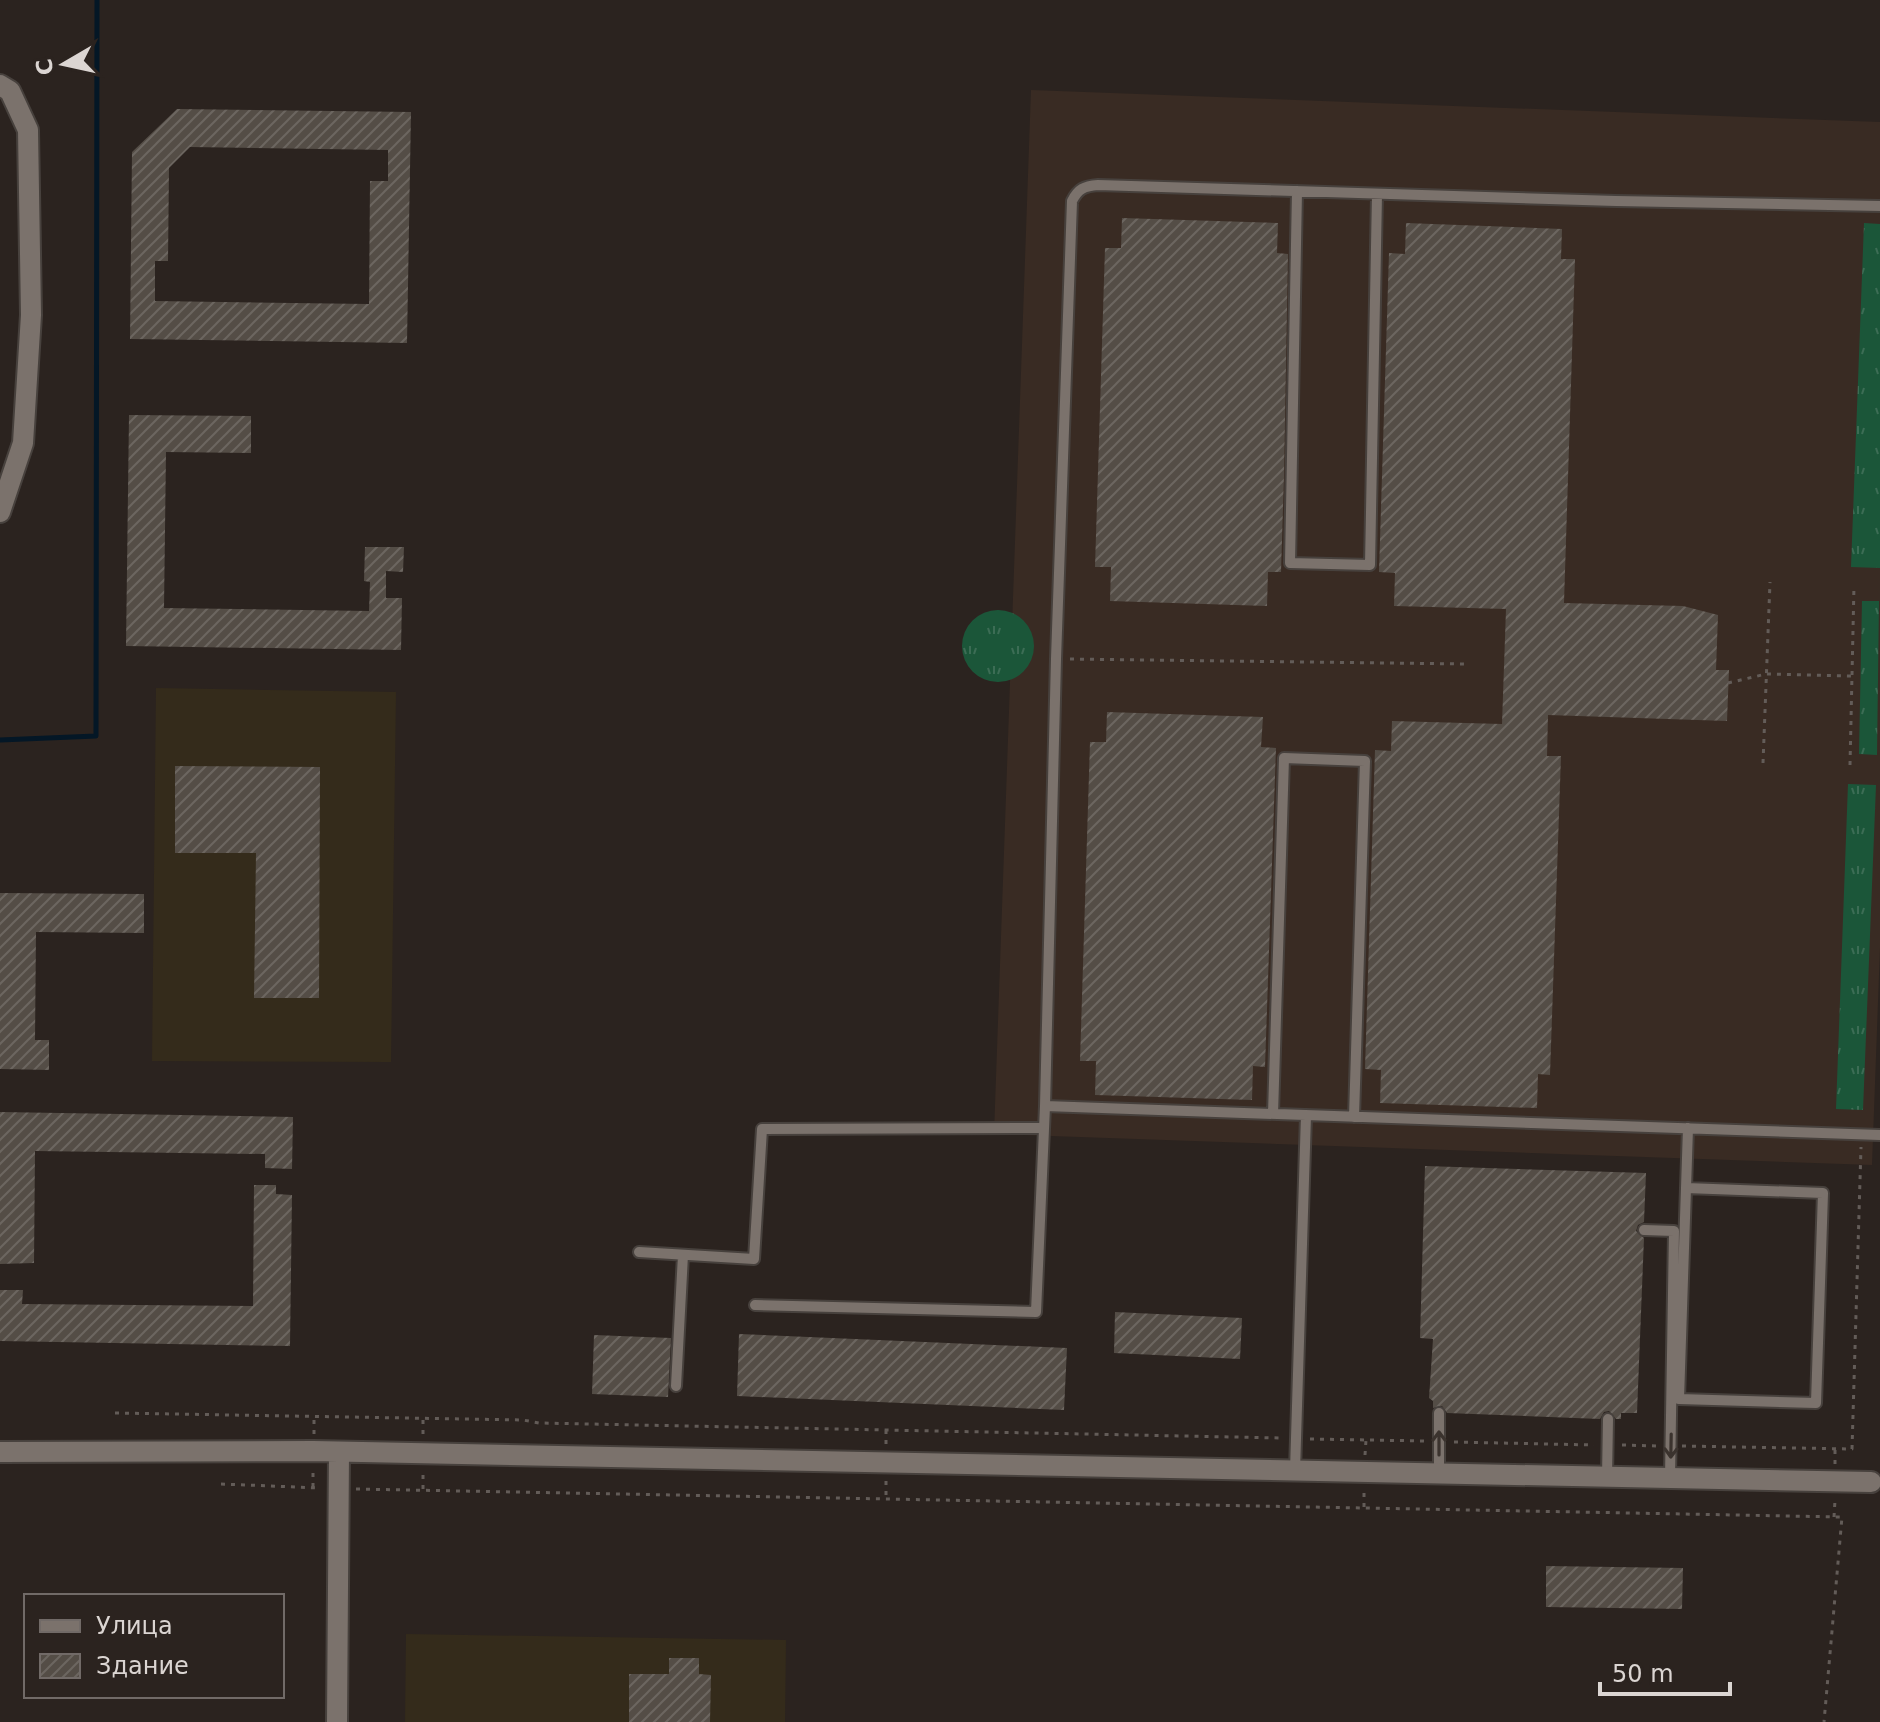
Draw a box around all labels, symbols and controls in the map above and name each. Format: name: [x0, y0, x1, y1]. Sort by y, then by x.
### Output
north arrow: [24, 24, 104, 104]
text: С: [31, 57, 58, 77]
one-way arrow: [1431, 1430, 1447, 1457]
one-way arrow: [1663, 1432, 1679, 1459]
legend: [24, 1594, 284, 1698]
text: Улица: [96, 1612, 173, 1640]
scale bar: [1600, 1646, 1730, 1696]
text: Здание: [96, 1652, 189, 1680]
text: 50 m: [1612, 1660, 1674, 1688]

